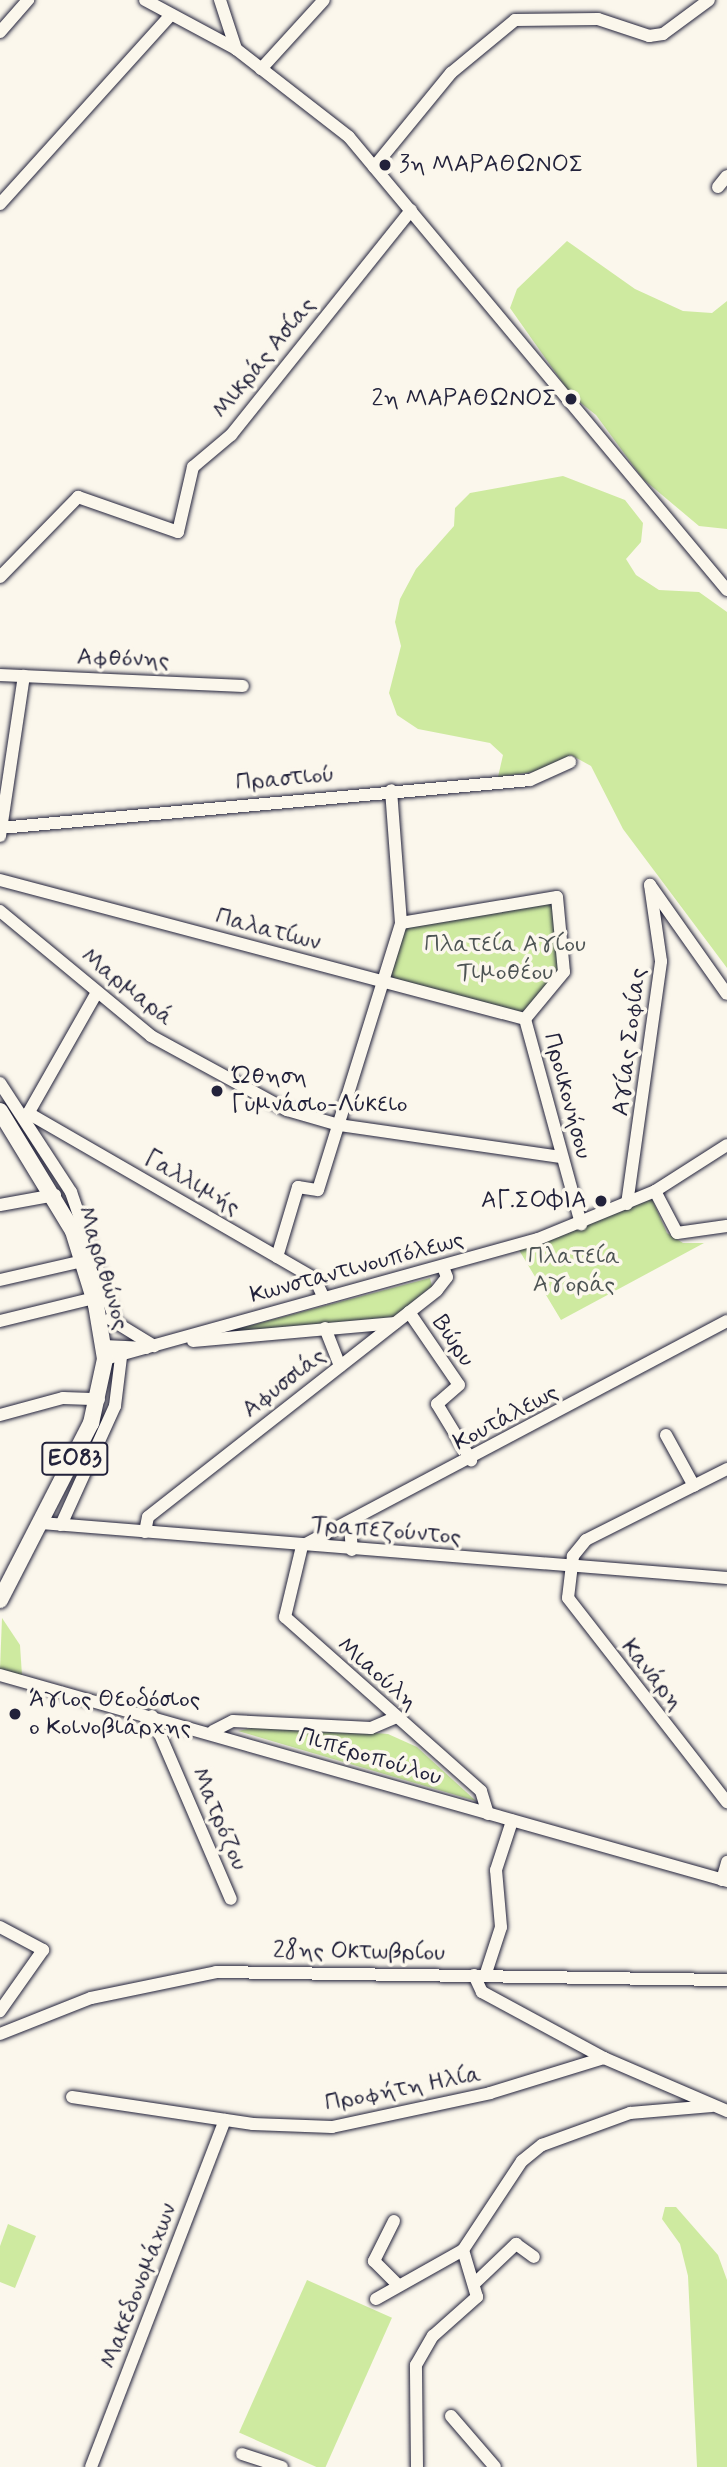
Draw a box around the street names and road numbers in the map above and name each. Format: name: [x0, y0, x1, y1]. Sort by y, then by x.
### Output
street label: Μικράς Ασίας: [206, 291, 322, 425]
street label: Αφθόνης: [76, 643, 170, 675]
street label: Πραστιού: [234, 760, 336, 798]
street label: Παλατίων: [212, 902, 324, 958]
street label: Μαρμαρά: [75, 942, 179, 1032]
street label: Αγίας Σοφίας: [607, 966, 653, 1118]
street label: Προικονήσου: [536, 1030, 598, 1162]
street label: Γαλλιμής: [139, 1144, 245, 1222]
street label: Μαραθώνος: [71, 1203, 135, 1333]
street label: Κωνσταντινουπόλεως: [247, 1226, 467, 1310]
street label: Βώρυ: [425, 1310, 481, 1372]
street label: Αφυσσιάς: [237, 1342, 331, 1424]
street label: Κουτάλεως: [449, 1378, 563, 1458]
road number: ΕΟ83: [40, 1440, 110, 1478]
street label: Τραπεζούντος: [310, 1510, 462, 1552]
street label: Μιαούλη: [331, 1631, 423, 1717]
street label: Κανάρη: [615, 1634, 689, 1716]
street label: Πιπεροπούλου: [295, 1722, 445, 1792]
street label: Ματρόζου: [184, 1763, 254, 1875]
street label: 28ης Οκτωβρίου: [273, 1936, 445, 1968]
street label: Προφήτη Ηλία: [322, 2060, 484, 2118]
street label: Μακεδονομάχων: [94, 2199, 184, 2373]

